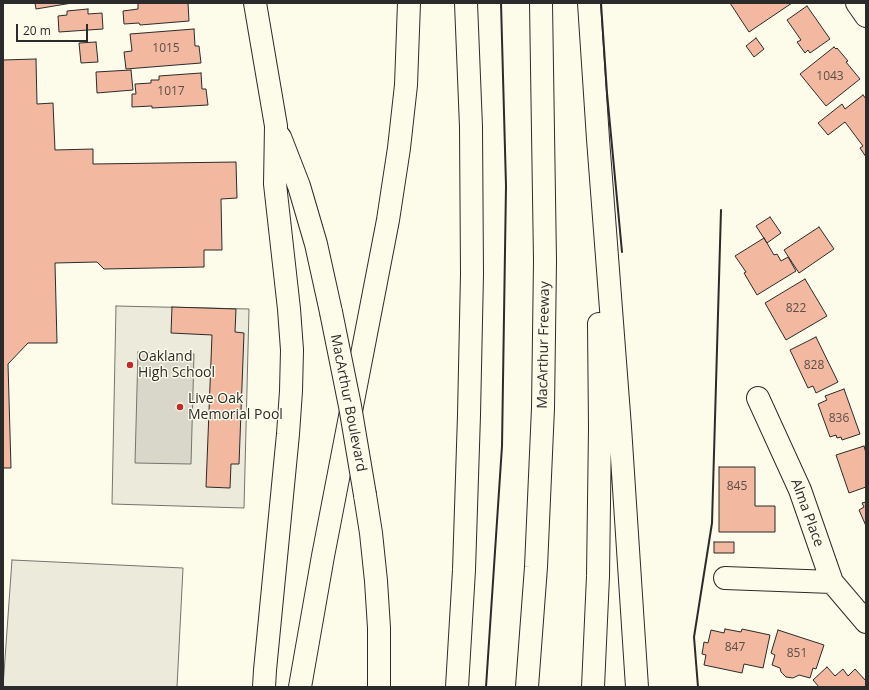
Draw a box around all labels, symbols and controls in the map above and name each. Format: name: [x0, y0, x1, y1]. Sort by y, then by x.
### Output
scale bar: [18, 16, 90, 42]
text: 20 m: [23, 22, 51, 39]
house number: 1015: [152, 42, 180, 56]
house number: 1043: [816, 70, 844, 84]
house number: 1017: [157, 85, 185, 99]
street label: MacArthur Freeway: [534, 281, 554, 409]
house number: 822: [786, 302, 806, 316]
street label: MacArthur Boulevard: [326, 333, 370, 473]
place label: Oakland High School: [138, 349, 215, 382]
house number: 828: [804, 359, 824, 373]
marker: Oakland High School: [125, 360, 135, 370]
place label: Live Oak Memorial Pool: [188, 391, 283, 424]
marker: Live Oak Memorial Pool: [175, 402, 185, 412]
house number: 836: [829, 412, 849, 426]
street label: Alma Place: [787, 477, 827, 549]
house number: 845: [727, 480, 747, 494]
house number: 847: [725, 641, 745, 655]
house number: 851: [787, 647, 807, 661]

